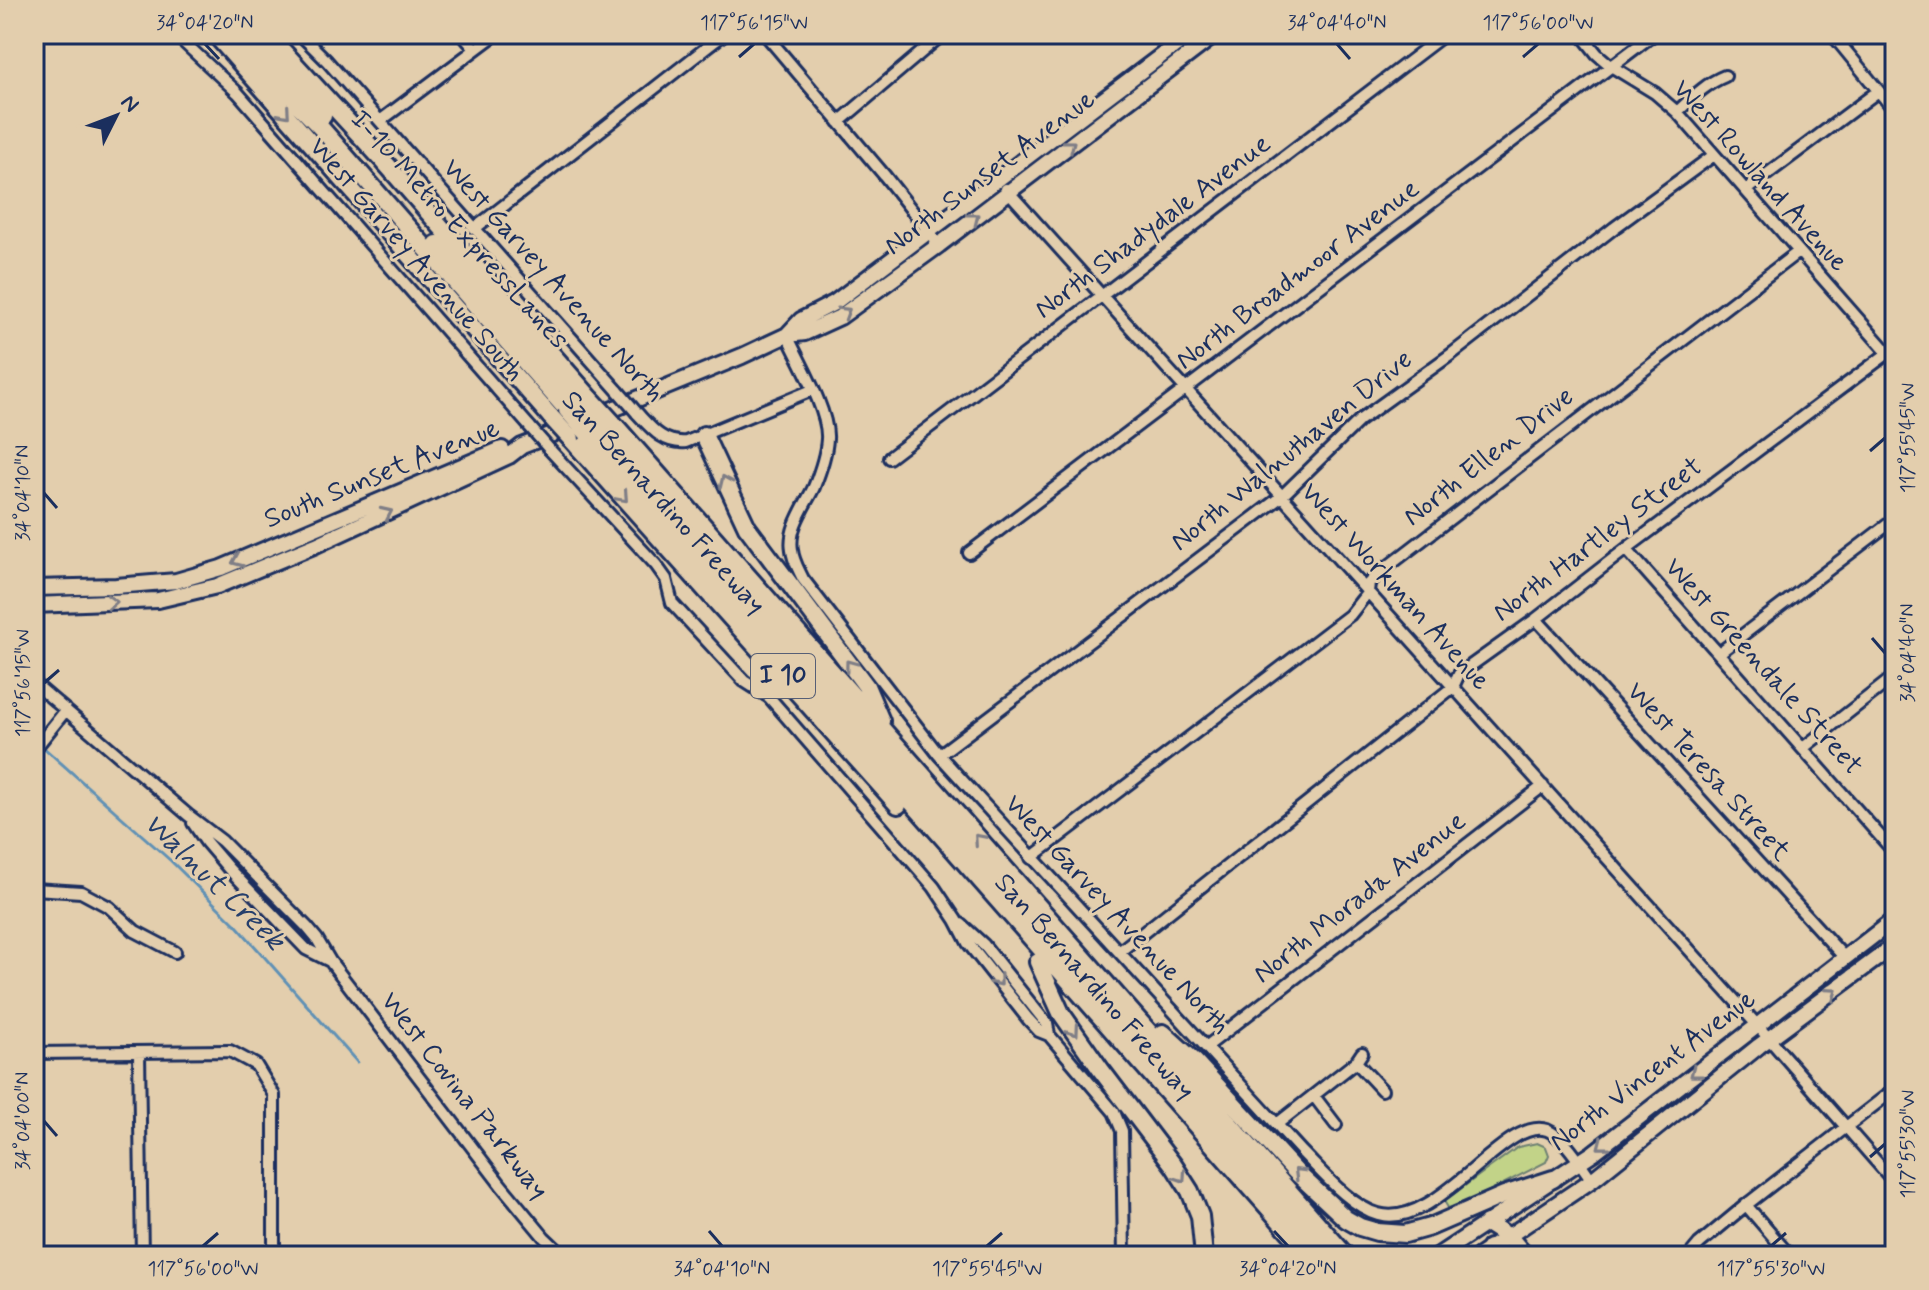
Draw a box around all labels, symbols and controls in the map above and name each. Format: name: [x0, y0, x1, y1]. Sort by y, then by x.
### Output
text: 34°04'20"N: [156, 10, 254, 37]
text: 117°56'15"W: [700, 10, 808, 37]
text: 34°04'40"N: [1287, 10, 1387, 37]
text: 117°56'00"W: [1483, 10, 1593, 37]
street label: West Rowland Avenue: [1664, 72, 1856, 280]
north arrow: [76, 76, 156, 156]
street label: North Sunset Avenue: [877, 81, 1103, 265]
text: N: [114, 89, 145, 119]
street label: I-10 Metro ExpressLanes: [341, 102, 577, 358]
one-way arrow: [276, 104, 290, 119]
street label: North Shadydale Avenue: [1027, 126, 1279, 328]
street label: West Garvey Avenue South: [300, 130, 532, 390]
one-way arrow: [1061, 140, 1076, 154]
street label: West Garvey Avenue North: [433, 151, 673, 411]
street label: North Broadmoor Avenue: [1169, 171, 1427, 379]
one-way arrow: [965, 214, 980, 228]
one-way arrow: [836, 307, 851, 322]
street label: North Walnuthaven Drive: [1163, 342, 1421, 560]
street label: North Ellen Drive: [1396, 379, 1582, 535]
street label: San Bernardino Freeway: [552, 383, 774, 623]
text: 117°55'45"W: [1895, 383, 1922, 493]
street label: South Sunset Avenue: [259, 410, 505, 538]
text: 34°04'10"N: [10, 445, 37, 541]
street label: North Hartley Street: [1485, 449, 1711, 631]
one-way arrow: [718, 475, 734, 490]
street label: West Workman Avenue: [1292, 475, 1498, 699]
one-way arrow: [613, 488, 627, 503]
one-way arrow: [379, 507, 393, 523]
street label: West Greendale Street: [1655, 550, 1871, 784]
one-way arrow: [231, 552, 245, 568]
one-way arrow: [106, 593, 119, 610]
text: 34°04'40"N: [1895, 603, 1922, 703]
text: 117°56'15"W: [10, 629, 37, 737]
road number: I 10: [751, 654, 815, 698]
one-way arrow: [846, 659, 860, 673]
street label: West Teresa Street: [1617, 674, 1799, 870]
street label: West Garvey Avenue North: [996, 787, 1238, 1043]
street label: North Morada Avenue: [1246, 803, 1474, 993]
water label: Walnut Creek: [135, 805, 295, 961]
one-way arrow: [974, 834, 989, 849]
street label: San Bernardino Freeway: [985, 866, 1203, 1108]
one-way arrow: [989, 972, 1003, 987]
street label: North Vincent Avenue: [1542, 981, 1764, 1161]
street label: West Covina Parkway: [371, 985, 557, 1207]
one-way arrow: [1823, 988, 1838, 1002]
one-way arrow: [1064, 1022, 1079, 1037]
one-way arrow: [1689, 1063, 1704, 1077]
text: 34°04'00"N: [10, 1072, 37, 1170]
text: 117°55'30"W: [1895, 1090, 1922, 1198]
one-way arrow: [1596, 1136, 1611, 1150]
one-way arrow: [1171, 1168, 1186, 1182]
one-way arrow: [1294, 1168, 1308, 1182]
text: 117°56'00"W: [148, 1256, 258, 1283]
text: 34°04'10"N: [674, 1256, 770, 1283]
text: 117°55'45"W: [932, 1256, 1042, 1283]
text: 34°04'20"N: [1239, 1256, 1337, 1283]
text: 117°55'30"W: [1717, 1256, 1825, 1283]

